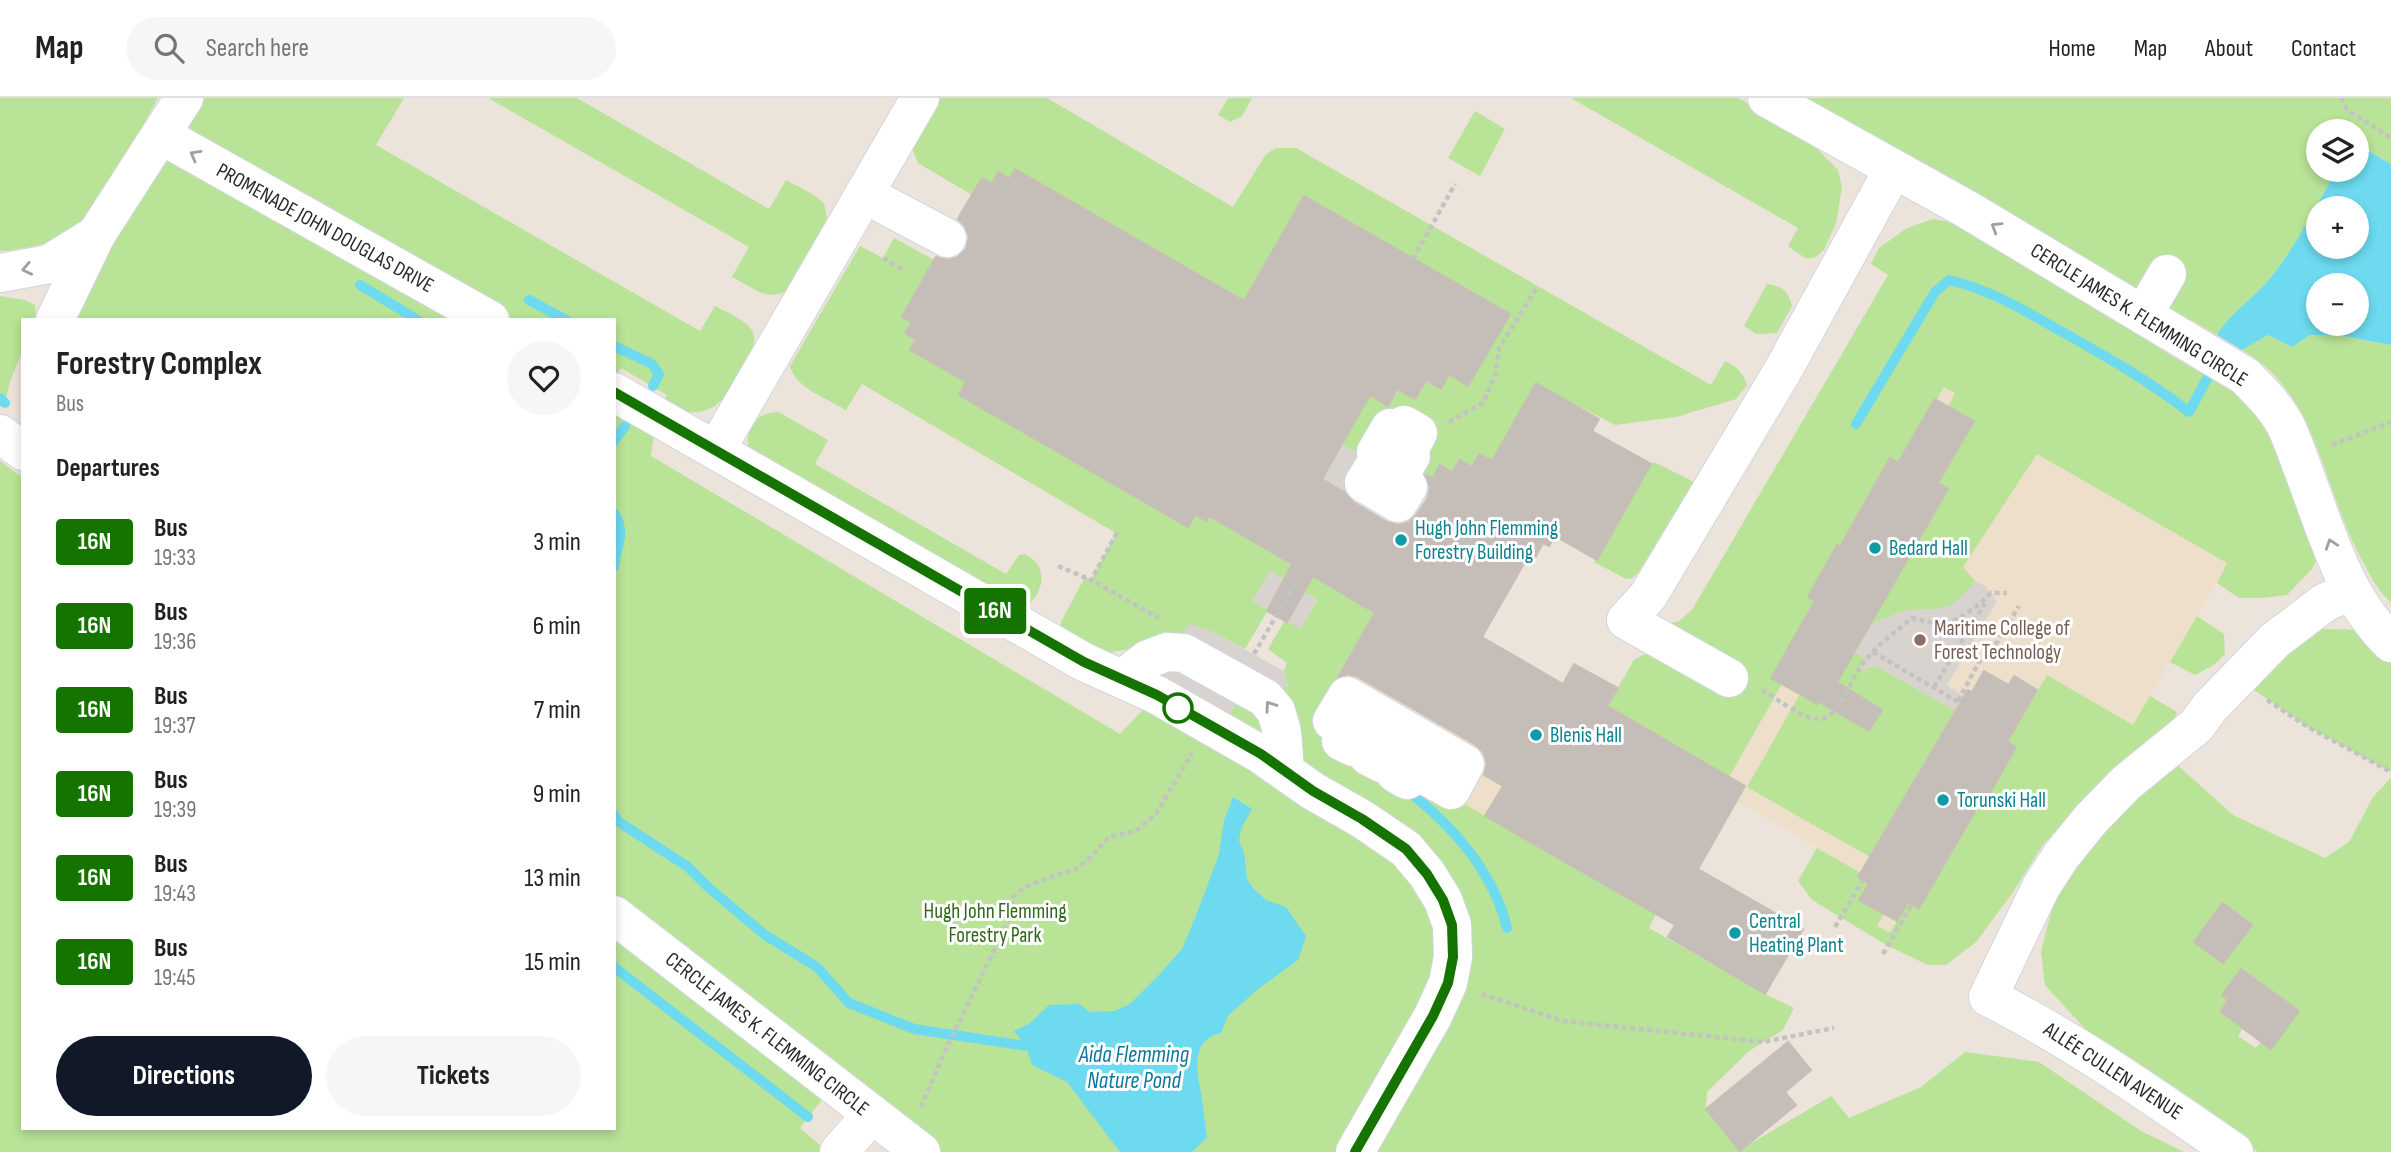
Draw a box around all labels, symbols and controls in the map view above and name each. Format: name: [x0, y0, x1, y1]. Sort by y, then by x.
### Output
search box: [126, 17, 616, 80]
text: Map: [35, 28, 84, 68]
icon: search: [150, 29, 188, 67]
text: Search here: [206, 33, 309, 64]
text: Home: [2048, 34, 2096, 63]
text: Map: [2134, 34, 2167, 63]
text: About: [2205, 34, 2253, 63]
text: Contact: [2291, 34, 2356, 63]
map controls: [2306, 119, 2369, 336]
button: layers: [2306, 119, 2369, 182]
one-way arrow: [190, 150, 202, 163]
street label: PROMENADE JOHN DOUGLAS DRIVE: [212, 158, 438, 298]
button: +: [2306, 196, 2369, 259]
one-way arrow: [1991, 222, 2004, 235]
street label: CERCLE JAMES K. FLEMMING CIRCLE: [2026, 238, 2252, 392]
one-way arrow: [22, 261, 34, 275]
button: −: [2306, 273, 2369, 336]
button: heart: [507, 341, 581, 415]
text: Forestry Complex: [56, 344, 262, 384]
text: Bus: [56, 390, 84, 418]
text: Departures: [56, 453, 160, 484]
text: Bus: [154, 513, 188, 544]
place label: Hugh John Flemming Forestry Building: [1415, 516, 1558, 565]
text: 16N: [78, 527, 111, 556]
text: 3 min: [533, 527, 581, 558]
marker: Hugh John Flemming Forestry Building: [1393, 532, 1409, 548]
place label: Bedard Hall: [1889, 536, 1968, 561]
one-way arrow: [2325, 539, 2339, 551]
marker: Bedard Hall: [1867, 540, 1883, 556]
text: 19:33: [154, 544, 196, 572]
line badge: 16N: [955, 588, 1035, 634]
text: 16N: [978, 596, 1012, 625]
text: Bus: [154, 597, 188, 628]
text: 16N: [78, 611, 111, 640]
text: 6 min: [533, 611, 581, 642]
place label: Maritime College of Forest Technology: [1934, 616, 2071, 665]
text: 19:36: [154, 628, 196, 656]
marker: Maritime College of Forest Technology: [1912, 632, 1928, 648]
text: Bus: [154, 681, 188, 712]
unlabelled marker: [1163, 693, 1193, 723]
text: 16N: [78, 695, 111, 724]
text: 7 min: [534, 695, 581, 726]
one-way arrow: [1266, 701, 1278, 714]
text: 19:37: [154, 712, 195, 740]
place label: Blenis Hall: [1550, 723, 1622, 748]
marker: Blenis Hall: [1528, 727, 1544, 743]
text: Bus: [154, 765, 188, 796]
text: 16N: [78, 779, 111, 808]
text: 9 min: [533, 779, 581, 810]
place label: Torunski Hall: [1957, 788, 2046, 813]
marker: Torunski Hall: [1935, 792, 1951, 808]
text: 19:39: [154, 796, 196, 824]
text: Bus: [154, 849, 188, 880]
text: 16N: [78, 863, 111, 892]
text: 13 min: [524, 863, 581, 894]
text: 19:43: [154, 880, 196, 908]
park label: Hugh John Flemming Forestry Park: [923, 899, 1067, 948]
place label: Central Heating Plant: [1749, 909, 1844, 958]
marker: Central Heating Plant: [1727, 925, 1743, 941]
text: Bus: [154, 933, 188, 964]
text: 16N: [78, 947, 111, 976]
text: 15 min: [525, 947, 581, 978]
street label: CERCLE JAMES K. FLEMMING CIRCLE: [660, 947, 874, 1121]
text: 19:45: [154, 964, 196, 992]
street label: ALLÉE CULLEN AVENUE: [2038, 1016, 2187, 1125]
button: Directions: [56, 1036, 312, 1116]
button: Tickets: [326, 1036, 581, 1116]
water label: Aida Flemming Nature Pond: [1078, 1041, 1190, 1095]

